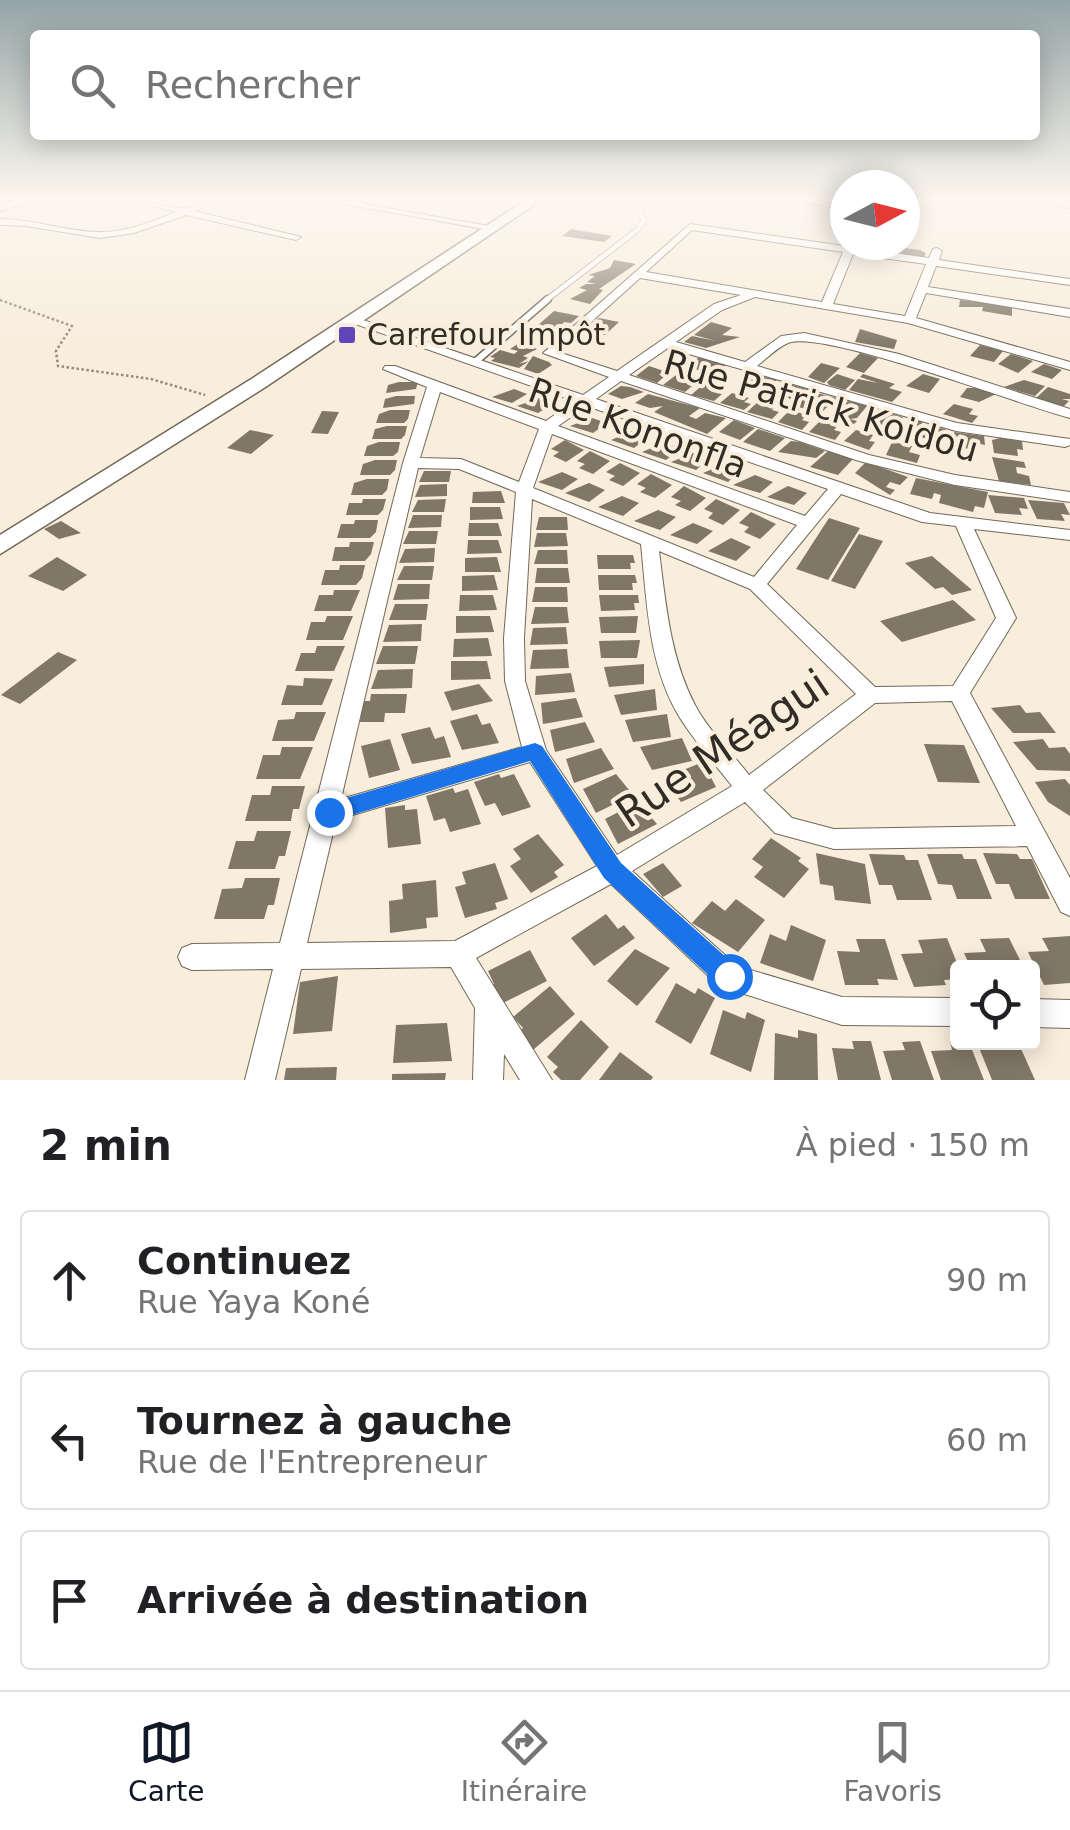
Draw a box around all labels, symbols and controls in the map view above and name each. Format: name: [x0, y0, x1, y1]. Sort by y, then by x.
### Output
search box: [30, 30, 1040, 140]
icon: search: [65, 58, 120, 113]
text: Rechercher: [145, 63, 360, 107]
north arrow: [830, 170, 920, 260]
place label: Carrefour Impôt: [367, 317, 606, 352]
marker: Carrefour Impôt: [336, 324, 358, 346]
street label: Rue Patrick Koidou: [659, 342, 983, 470]
street label: Rue Kononfla: [523, 370, 753, 486]
street label: Rue Méagui: [607, 659, 838, 837]
route end: [307, 790, 353, 836]
route start: [707, 954, 753, 1000]
map controls: [950, 960, 1040, 1050]
button: locate: [950, 960, 1040, 1050]
text: 2 min: [40, 1121, 172, 1170]
text: À pied · 150 m: [796, 1126, 1030, 1164]
text: Continuez: [137, 1239, 351, 1283]
icon: ahead: [42, 1253, 97, 1308]
text: 90 m: [946, 1261, 1028, 1299]
text: Rue Yaya Koné: [137, 1283, 370, 1321]
text: Tournez à gauche: [137, 1399, 512, 1443]
icon: left: [42, 1413, 97, 1468]
text: 60 m: [946, 1421, 1028, 1459]
text: Rue de l'Entrepreneur: [137, 1443, 487, 1481]
icon: arrive: [42, 1573, 97, 1628]
text: Arrivée à destination: [137, 1578, 589, 1622]
tab: Carte: [128, 1715, 205, 1808]
tab: Itinéraire: [461, 1715, 587, 1808]
tab: Favoris: [844, 1715, 942, 1808]

